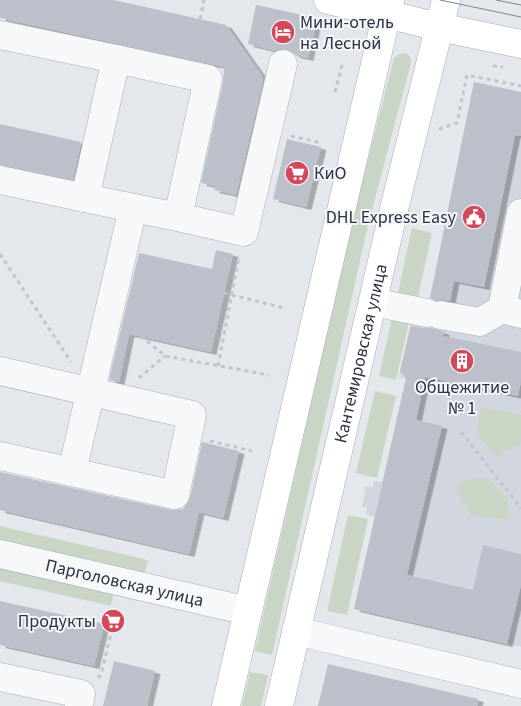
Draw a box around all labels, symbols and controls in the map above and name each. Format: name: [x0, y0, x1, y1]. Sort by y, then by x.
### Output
place label: Мини-отель на Лесной: [300, 10, 394, 56]
hotel icon: Мини-отель на Лесной: [270, 19, 296, 45]
supermarket icon: КиО: [284, 160, 310, 186]
place label: КиО: [314, 161, 347, 186]
public building icon: DHL Express Easy: [461, 204, 487, 230]
place label: DHL Express Easy: [326, 205, 457, 230]
street label: Кантемировская улица: [328, 261, 394, 446]
building icon: Общежитие № 1: [449, 348, 475, 374]
place label: Общежитие № 1: [415, 375, 509, 421]
street label: Парголовская улица: [43, 553, 206, 613]
supermarket icon: Продукты: [100, 608, 126, 634]
place label: Продукты: [18, 609, 96, 634]

